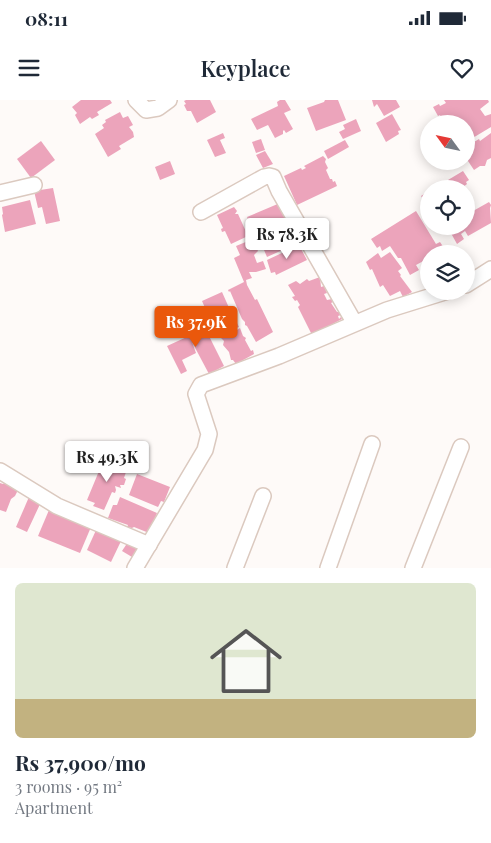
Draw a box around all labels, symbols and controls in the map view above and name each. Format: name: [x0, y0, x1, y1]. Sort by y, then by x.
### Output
text: 08:11: [25, 5, 68, 31]
text: Keyplace: [200, 53, 291, 83]
icon: menu: [15, 54, 43, 82]
icon: heart: [448, 54, 476, 82]
north arrow: [420, 115, 475, 170]
map controls: [420, 115, 475, 300]
button: locate: [420, 180, 475, 235]
pin: Rs 78.3K: [235, 218, 339, 260]
text: Rs 78.3K: [256, 223, 318, 244]
button: layers: [420, 245, 475, 300]
pin: Rs 37.9K: [144, 306, 248, 348]
text: Rs 37.9K: [165, 311, 227, 332]
pin: Rs 49.3K: [55, 440, 159, 483]
text: Rs 49.3K: [76, 446, 138, 467]
icon: home: [201, 616, 291, 706]
text: Rs 37,900/mo: [15, 748, 146, 776]
text: 3 rooms · 95 m²: [15, 776, 122, 797]
text: Apartment: [15, 797, 93, 818]

